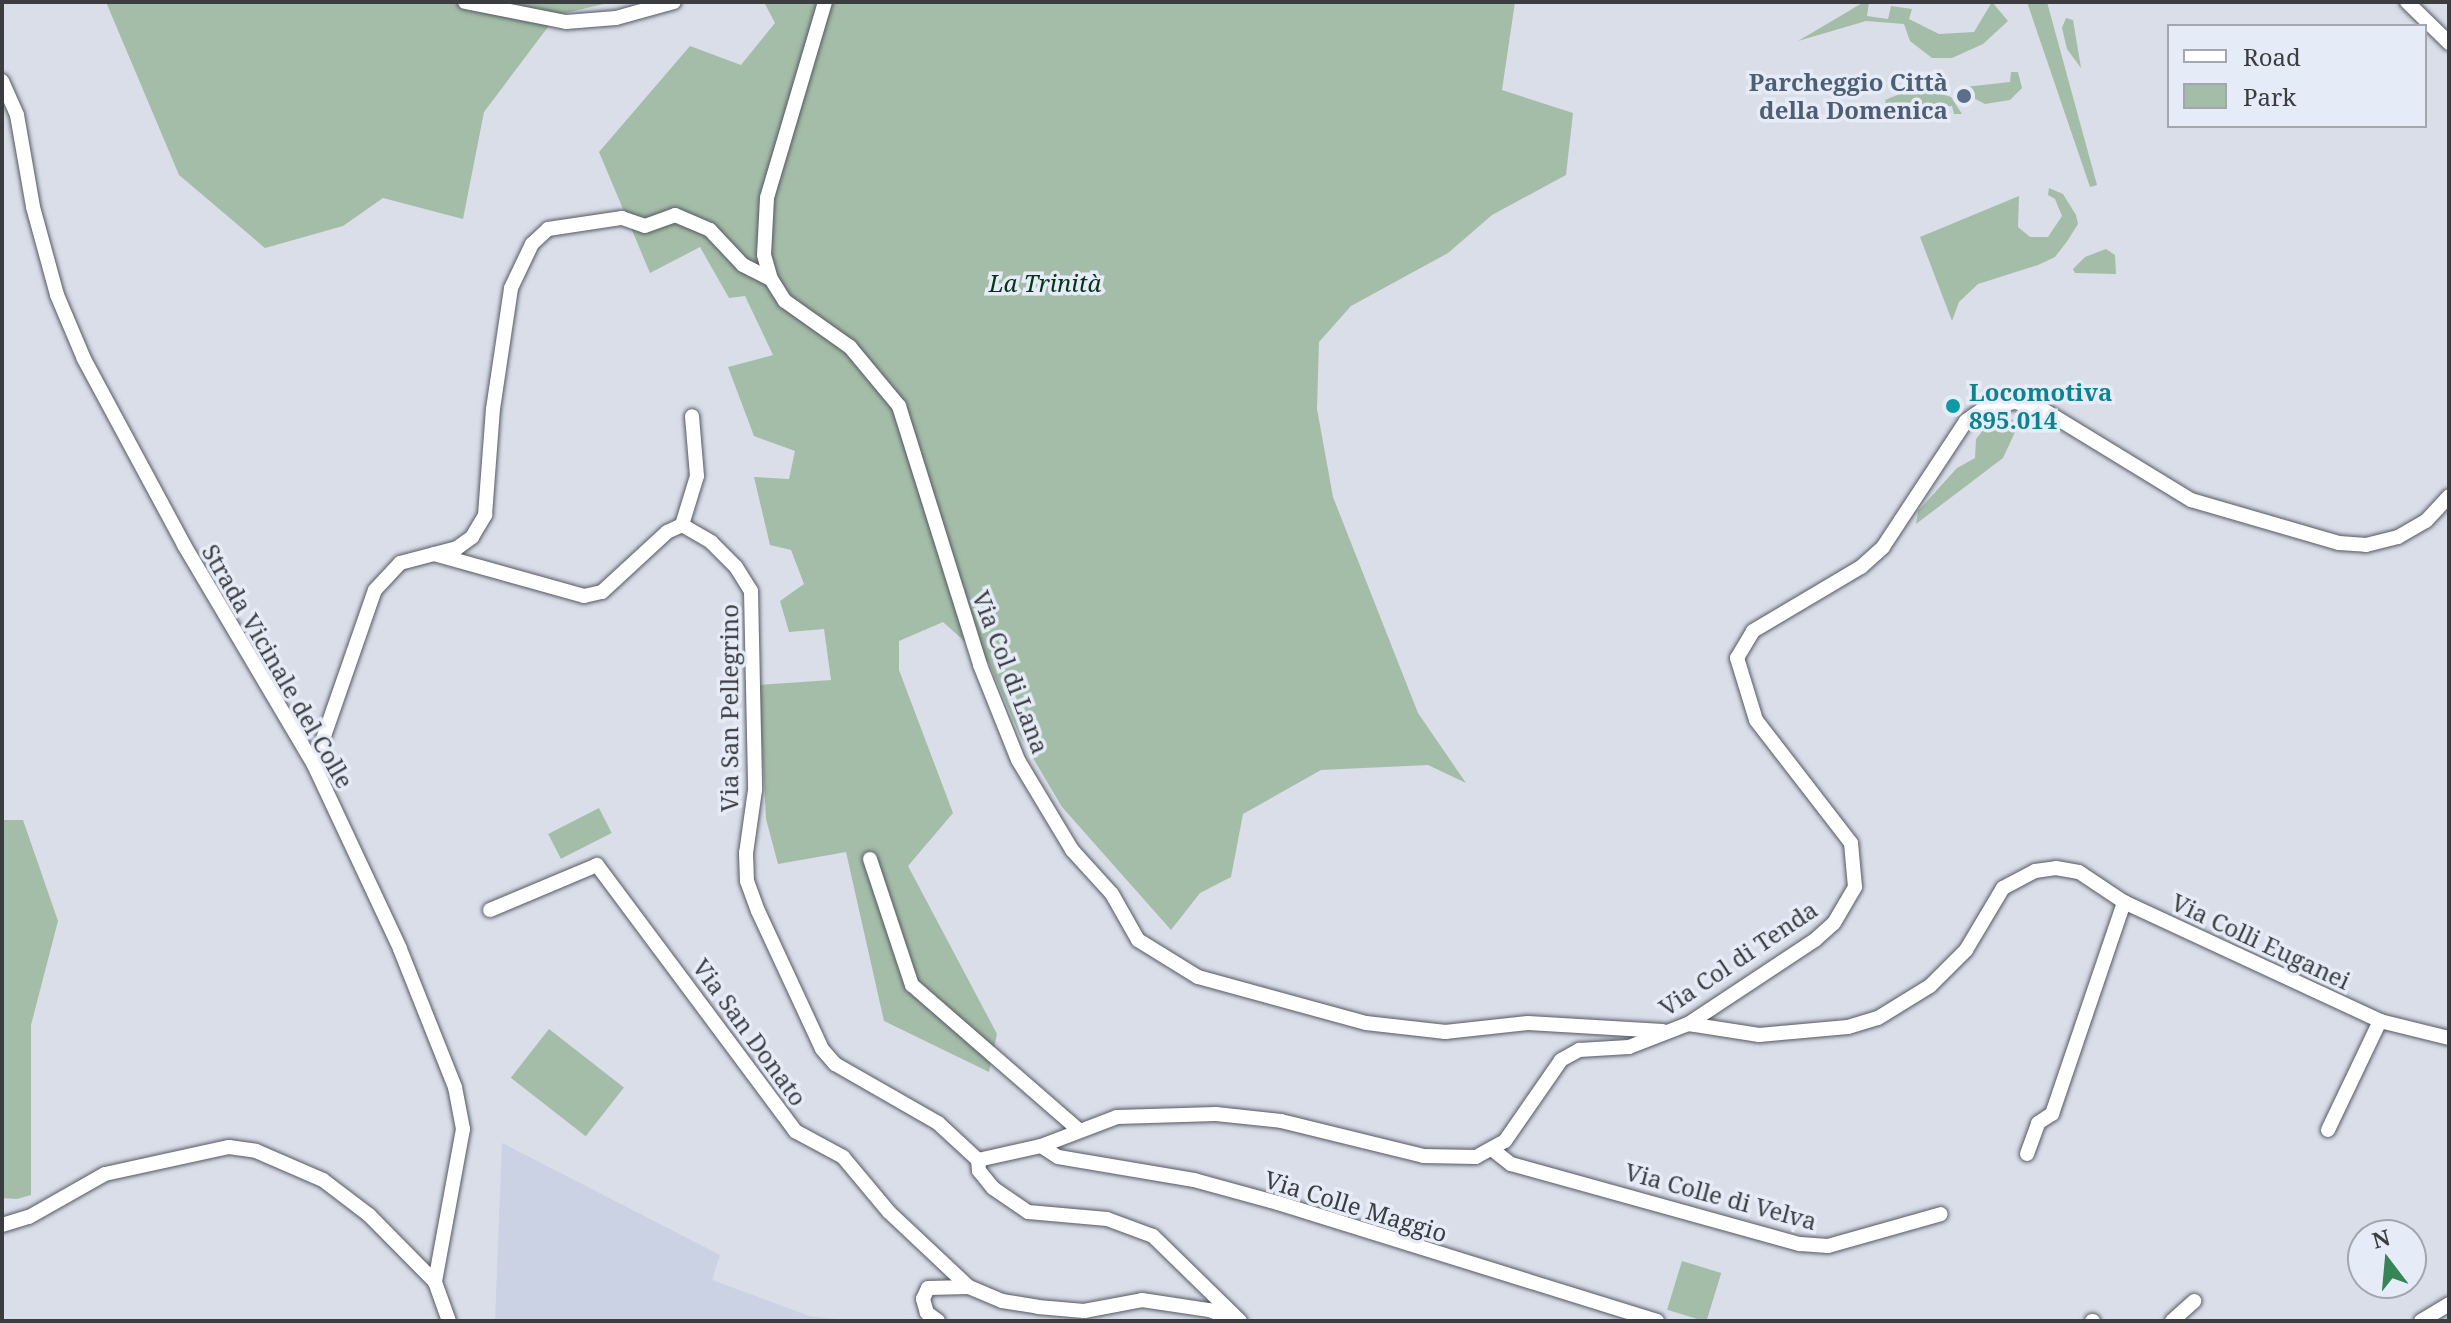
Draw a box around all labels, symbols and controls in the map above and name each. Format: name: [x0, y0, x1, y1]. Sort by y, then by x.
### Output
legend: [2167, 24, 2427, 128]
text: Road: [2243, 40, 2301, 73]
place label: Parcheggio Città della Domenica: [1749, 68, 1948, 124]
text: Park: [2243, 80, 2296, 113]
marker: Parcheggio Città della Domenica: [1955, 87, 1973, 105]
park label: La Trinità: [989, 269, 1101, 297]
place label: Locomotiva 895.014: [1969, 378, 2112, 434]
marker: Locomotiva 895.014: [1944, 397, 1962, 415]
street label: Strada Vicinale del Colle: [196, 539, 360, 793]
street label: Via Col di Lana: [967, 587, 1055, 757]
street label: Via San Pellegrino: [715, 604, 743, 812]
street label: Via Colli Euganei: [2167, 887, 2355, 995]
street label: Via Col di Tenda: [1653, 894, 1823, 1022]
street label: Via San Donato: [687, 953, 813, 1111]
street label: Via Colle di Velva: [1622, 1157, 1820, 1235]
street label: Via Colle Maggio: [1261, 1165, 1451, 1247]
north arrow: [2347, 1219, 2427, 1299]
text: N: [2368, 1221, 2393, 1255]

